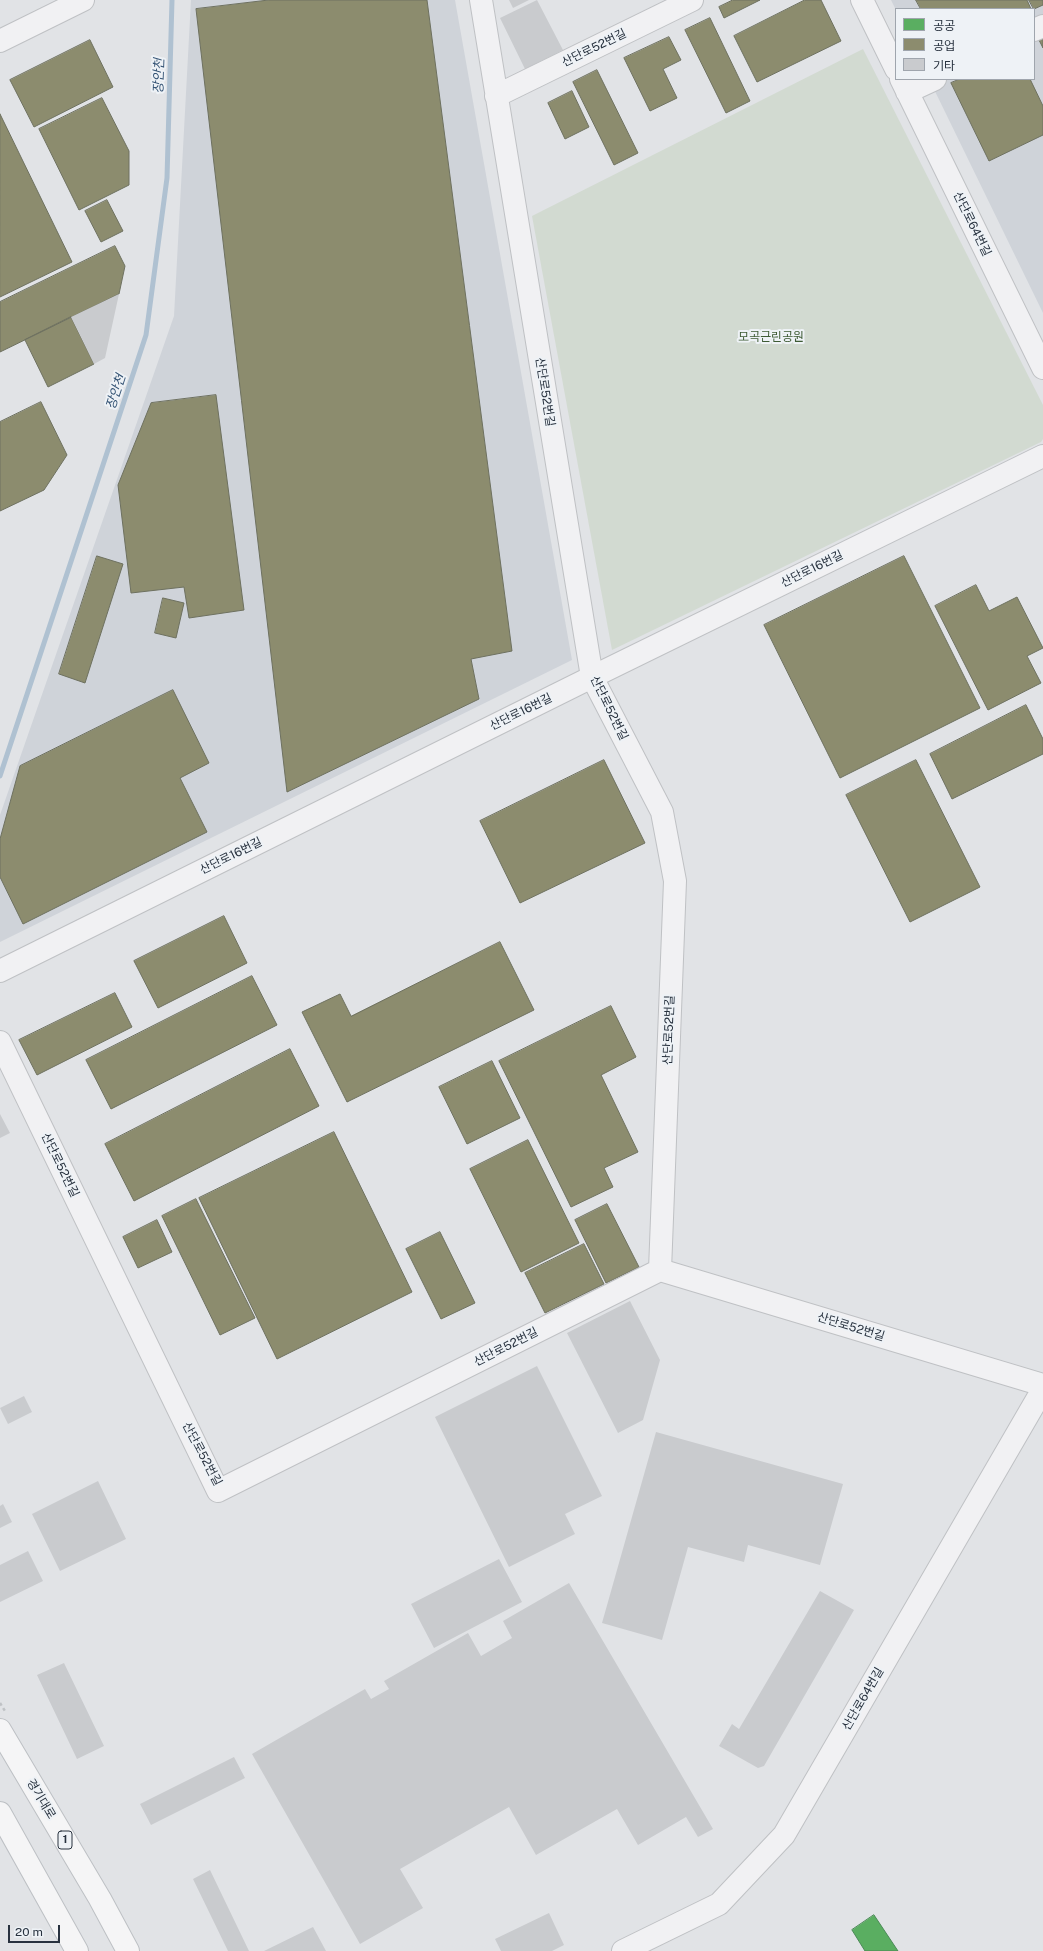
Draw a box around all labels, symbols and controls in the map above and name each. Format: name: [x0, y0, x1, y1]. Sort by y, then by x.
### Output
legend: [895, 8, 1035, 80]
text: 공공: [933, 19, 955, 33]
street label: 산단로52번길: [559, 26, 629, 70]
text: 공업: [933, 39, 955, 53]
water label: 장안천: [151, 58, 167, 94]
text: 기타: [933, 59, 955, 73]
street label: 산단로64번길: [950, 189, 994, 259]
park label: 모곡근린공원: [738, 330, 804, 344]
street label: 산단로52번길: [532, 356, 558, 428]
water label: 장안천: [103, 373, 129, 411]
street label: 산단로16번길: [778, 548, 846, 590]
street label: 산단로52번길: [587, 673, 631, 743]
street label: 산단로16번길: [487, 691, 555, 733]
street label: 산단로16번길: [197, 835, 265, 877]
street label: 산단로52번길: [661, 995, 677, 1065]
street label: 산단로52번길: [38, 1130, 82, 1200]
street label: 산단로52번길: [815, 1310, 887, 1344]
street label: 산단로52번길: [472, 1325, 540, 1369]
street label: 산단로52번길: [179, 1420, 225, 1488]
street label: 산단로64번길: [839, 1665, 887, 1733]
street label: 경기대로: [23, 1776, 59, 1822]
road number: 1: [58, 1831, 72, 1849]
scale bar: [10, 1917, 62, 1943]
text: 20 m: [15, 1925, 43, 1939]

